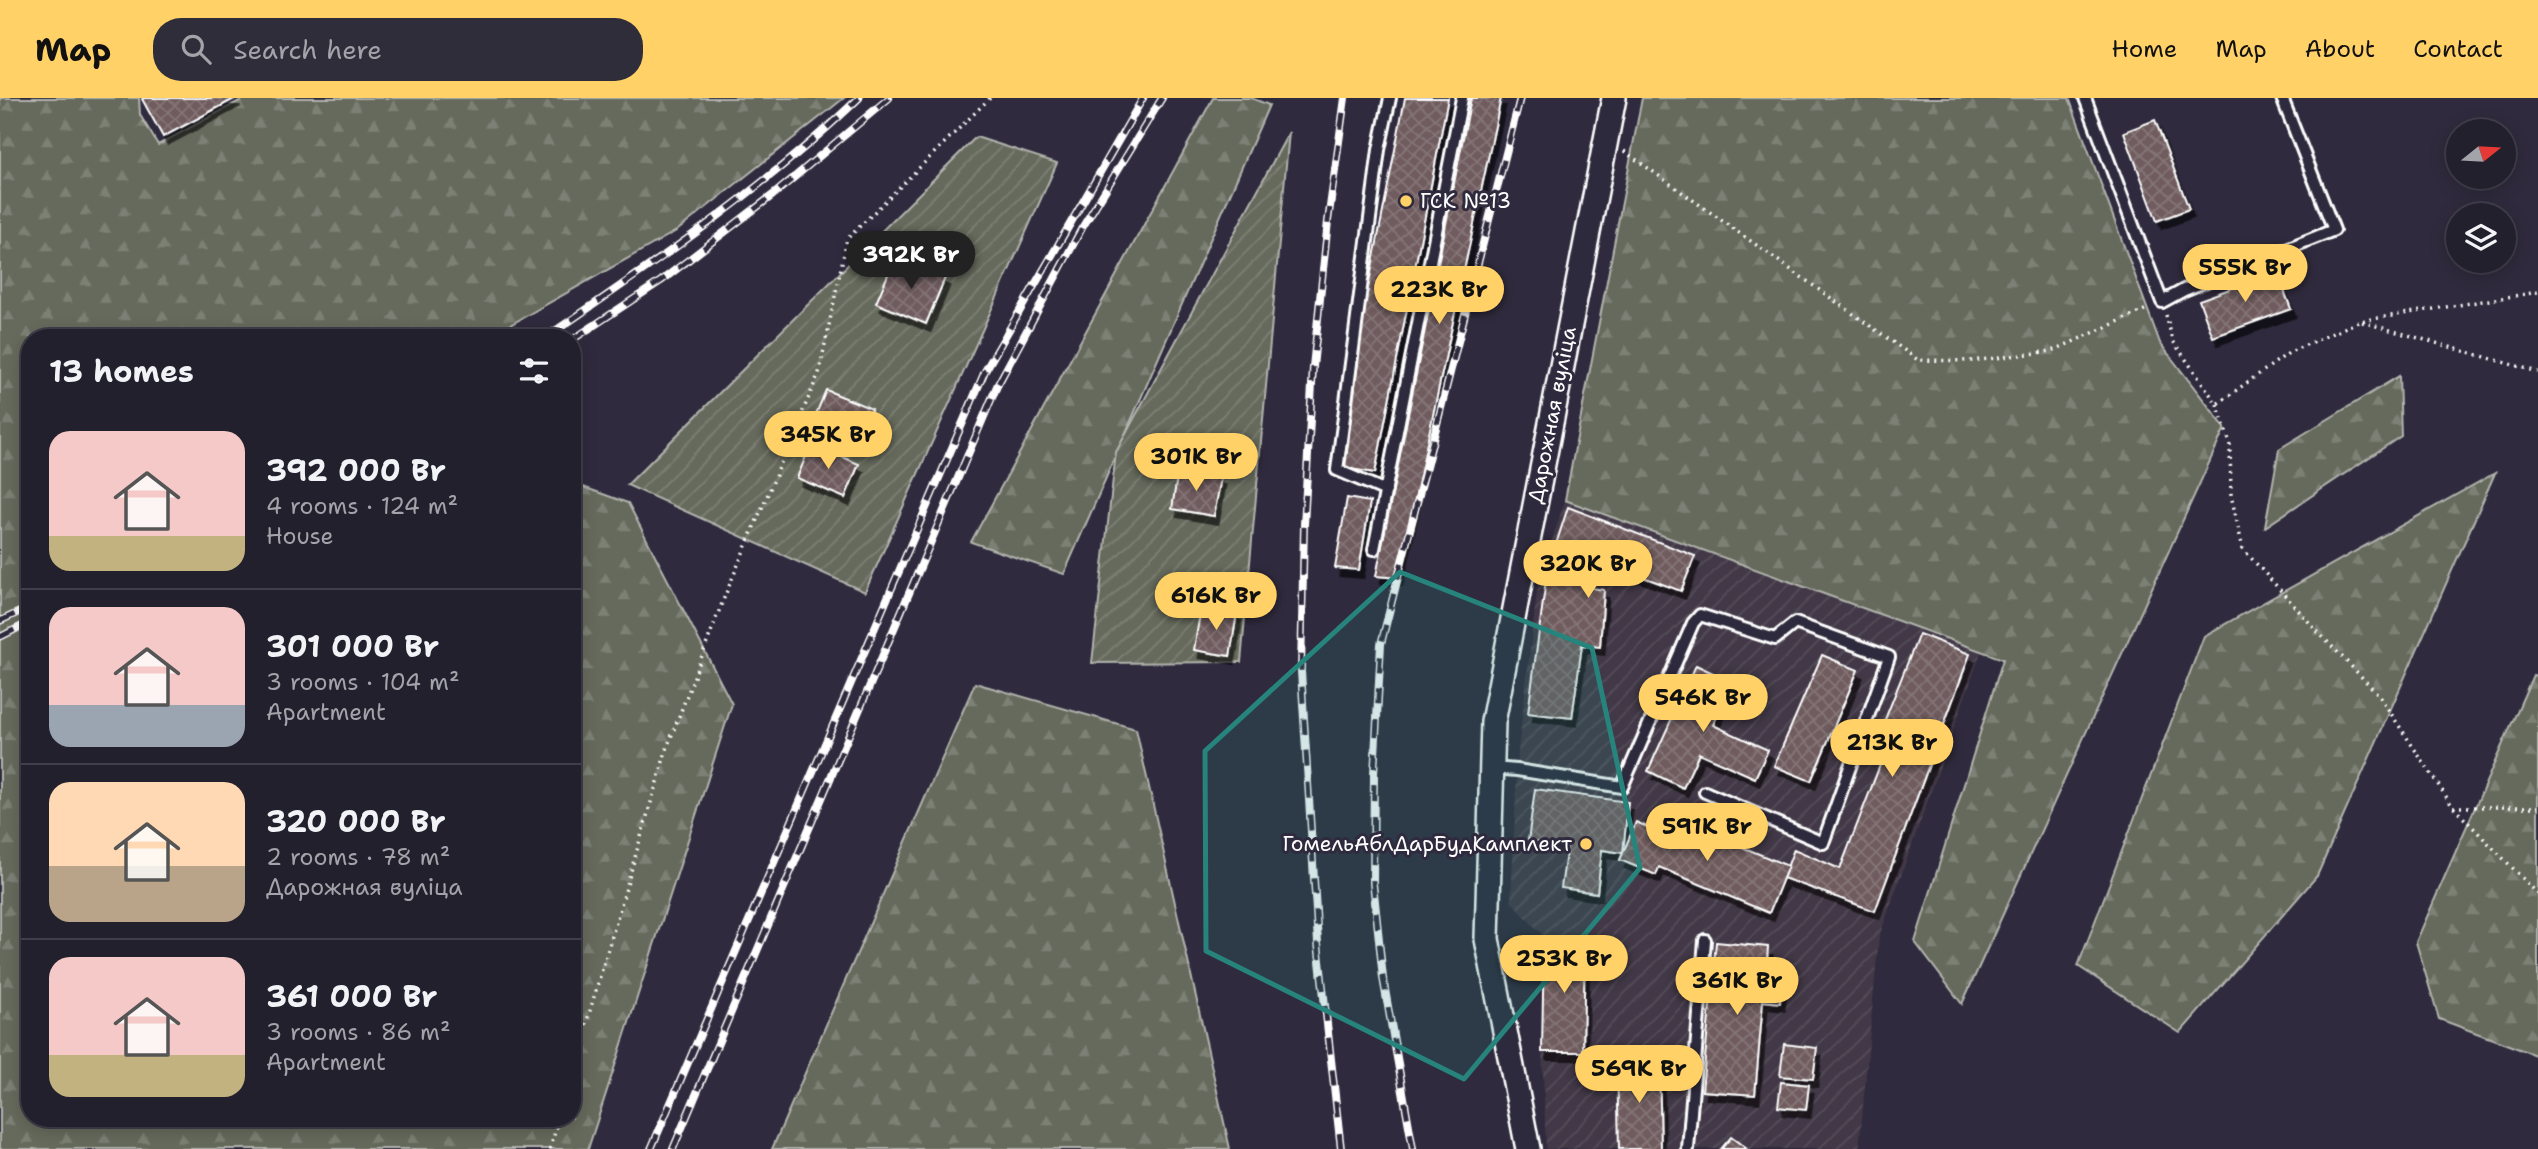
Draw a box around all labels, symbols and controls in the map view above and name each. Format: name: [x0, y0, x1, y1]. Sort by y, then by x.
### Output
search box: [153, 18, 643, 81]
text: Map: [35, 27, 111, 72]
icon: search: [177, 30, 215, 68]
text: Search here: [233, 32, 382, 67]
text: Home: [2111, 33, 2177, 65]
text: Map: [2215, 33, 2267, 65]
text: About: [2305, 33, 2375, 65]
text: Contact: [2413, 33, 2503, 65]
north arrow: [2446, 119, 2516, 189]
map controls: [2446, 119, 2516, 273]
place label: ГСК №13: [1420, 187, 1511, 215]
marker: ГСК №13: [1398, 193, 1414, 209]
button: layers: [2446, 203, 2516, 273]
pin: 392K Br: [846, 232, 976, 291]
text: 392K Br: [862, 239, 960, 269]
pin: 555K Br: [2180, 244, 2310, 304]
text: 555K Br: [2199, 252, 2291, 282]
pin: 223K Br: [1374, 266, 1504, 326]
text: 223K Br: [1390, 274, 1488, 304]
street label: Дарожная вуліца: [1521, 324, 1583, 506]
text: 13 homes: [49, 351, 194, 392]
icon: filters: [515, 352, 553, 390]
pin: 345K Br: [763, 412, 893, 471]
text: 345K Br: [780, 419, 876, 449]
pin: 301K Br: [1131, 434, 1261, 493]
text: 301K Br: [1150, 441, 1242, 471]
text: 392 000 Br: [266, 450, 446, 491]
icon: home: [105, 459, 189, 543]
text: 4 rooms · 124 m²: [266, 491, 458, 521]
text: House: [266, 521, 334, 551]
pin: 320K Br: [1523, 540, 1653, 600]
text: 320K Br: [1539, 548, 1637, 578]
pin: 616K Br: [1151, 573, 1281, 632]
text: 616K Br: [1171, 580, 1261, 610]
text: 301 000 Br: [266, 626, 439, 667]
icon: home: [105, 635, 189, 719]
text: 3 rooms · 104 m²: [266, 667, 459, 697]
pin: 546K Br: [1638, 674, 1768, 734]
text: 546K Br: [1655, 682, 1751, 712]
text: Apartment: [266, 697, 386, 727]
pin: 213K Br: [1827, 720, 1957, 779]
text: 213K Br: [1846, 727, 1938, 757]
text: 320 000 Br: [266, 801, 446, 842]
pin: 591K Br: [1642, 804, 1772, 863]
icon: home: [105, 810, 189, 894]
text: 591K Br: [1662, 811, 1752, 841]
place label: ГомельАблДарБудКамплект: [1283, 830, 1572, 858]
marker: ГомельАблДарБудКамплект: [1578, 836, 1594, 852]
text: 2 rooms · 78 m²: [266, 842, 450, 872]
text: Дарожная вуліца: [266, 872, 463, 902]
pin: 253K Br: [1499, 936, 1629, 995]
text: 253K Br: [1516, 943, 1612, 973]
pin: 361K Br: [1672, 958, 1802, 1017]
text: 361K Br: [1691, 965, 1783, 995]
text: 361 000 Br: [266, 976, 437, 1017]
icon: home: [105, 985, 189, 1069]
text: 3 rooms · 86 m²: [266, 1017, 451, 1047]
pin: 569K Br: [1574, 1046, 1704, 1105]
text: Apartment: [266, 1047, 386, 1077]
text: 569K Br: [1591, 1053, 1687, 1083]

